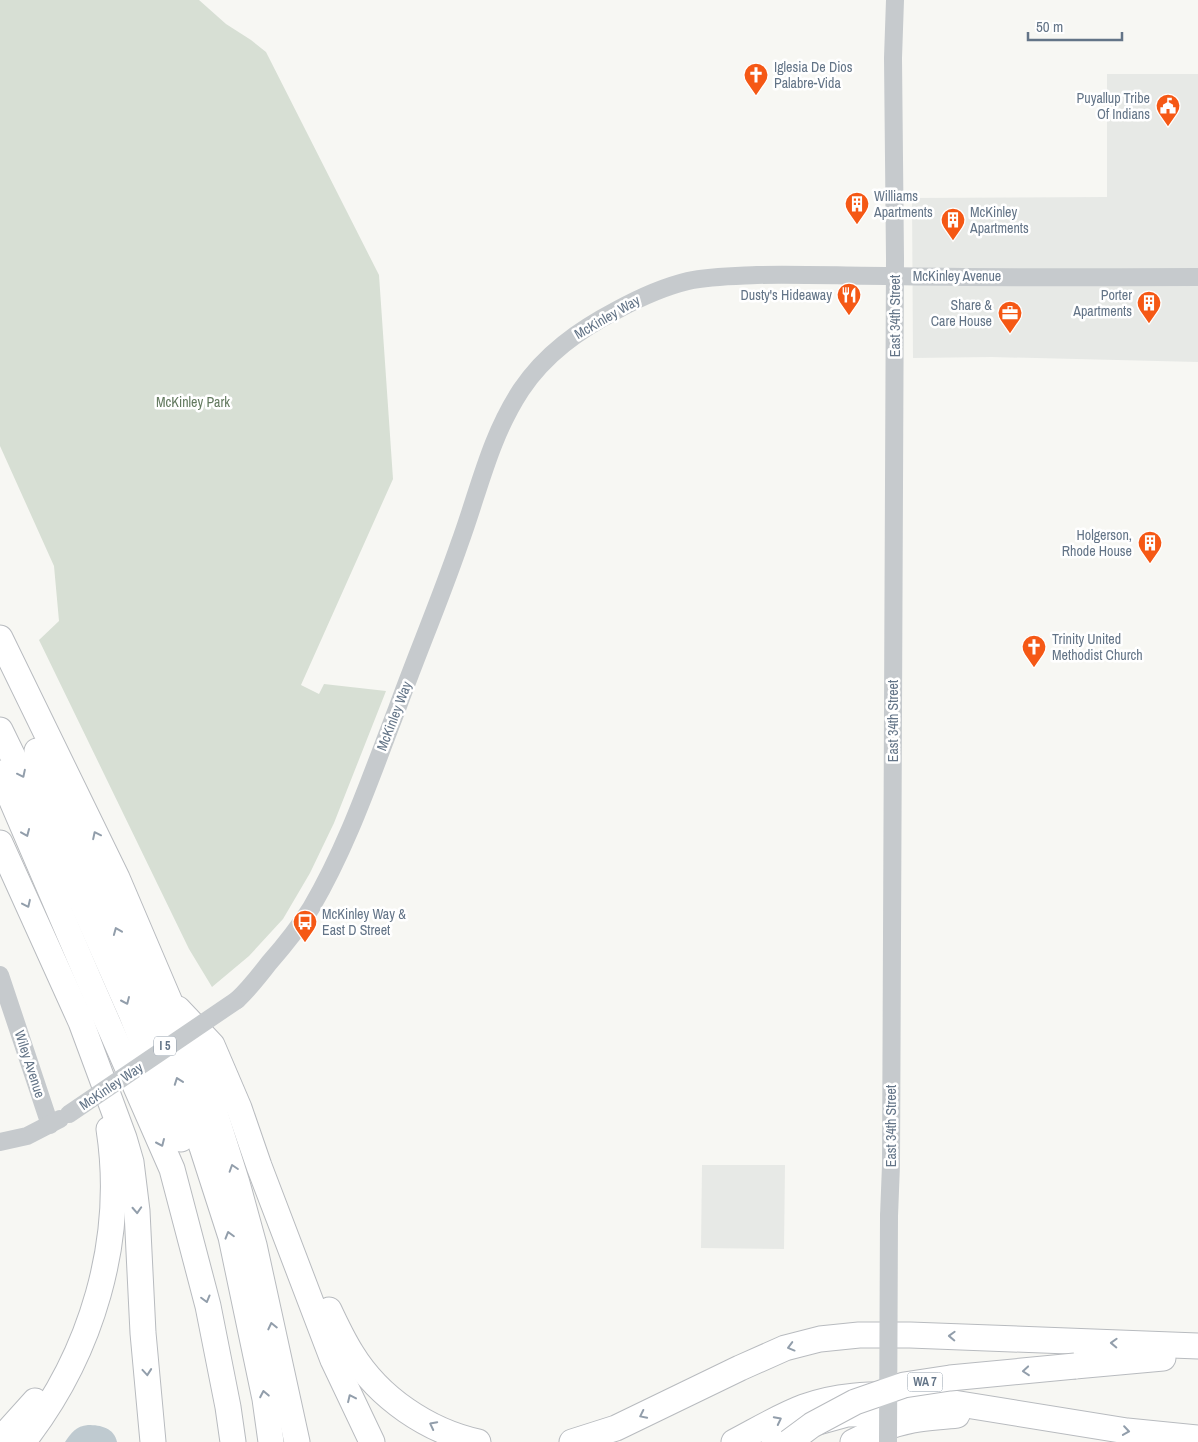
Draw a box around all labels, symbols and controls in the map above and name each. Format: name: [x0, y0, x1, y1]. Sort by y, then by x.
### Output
scale bar: [1028, 10, 1122, 42]
text: 50 m: [1036, 16, 1063, 37]
place label: Iglesia De Dios Palabre-Vida: [774, 58, 853, 92]
church icon: Iglesia De Dios Palabre-Vida: [743, 62, 769, 96]
place label: Puyallup Tribe Of Indians: [1077, 89, 1150, 123]
public building icon: Puyallup Tribe Of Indians: [1155, 93, 1181, 127]
place label: Williams Apartments: [873, 187, 933, 221]
building icon: Williams Apartments: [844, 191, 870, 225]
place label: McKinley Apartments: [969, 203, 1029, 237]
building icon: McKinley Apartments: [940, 207, 966, 241]
street label: McKinley Avenue: [913, 267, 1001, 285]
street label: East 34th Street: [886, 275, 904, 357]
restaurant icon: Dusty's Hideaway: [836, 282, 862, 316]
place label: Dusty's Hideaway: [740, 286, 832, 304]
place label: Porter Apartments: [1072, 286, 1132, 320]
building icon: Porter Apartments: [1136, 290, 1162, 324]
street label: McKinley Way: [571, 291, 643, 343]
place label: Share & Care House: [931, 296, 992, 330]
office icon: Share & Care House: [997, 300, 1023, 334]
park label: McKinley Park: [156, 393, 230, 411]
place label: Holgerson, Rhode House: [1062, 526, 1132, 560]
building icon: Holgerson, Rhode House: [1137, 530, 1163, 564]
place label: Trinity United Methodist Church: [1052, 630, 1143, 664]
church icon: Trinity United Methodist Church: [1021, 634, 1047, 668]
street label: McKinley Way: [373, 678, 416, 753]
street label: East 34th Street: [884, 680, 902, 762]
one-way arrow: [16, 768, 26, 777]
one-way arrow: [21, 829, 31, 837]
one-way arrow: [92, 831, 102, 840]
one-way arrow: [21, 899, 31, 908]
place label: McKinley Way & East D Street: [322, 905, 406, 939]
bus stop icon: McKinley Way & East D Street: [292, 909, 318, 943]
one-way arrow: [112, 927, 122, 935]
one-way arrow: [119, 996, 130, 1005]
street label: Wiley Avenue: [11, 1028, 49, 1100]
road number: I 5: [154, 1036, 176, 1056]
street label: McKinley Way: [76, 1058, 146, 1114]
one-way arrow: [174, 1077, 184, 1086]
street label: East 34th Street: [882, 1085, 900, 1167]
one-way arrow: [154, 1138, 165, 1147]
one-way arrow: [228, 1165, 238, 1173]
one-way arrow: [131, 1206, 142, 1214]
one-way arrow: [225, 1231, 235, 1240]
one-way arrow: [200, 1294, 211, 1303]
one-way arrow: [267, 1322, 277, 1330]
one-way arrow: [948, 1331, 956, 1342]
one-way arrow: [1110, 1338, 1118, 1348]
one-way arrow: [787, 1341, 795, 1351]
one-way arrow: [1022, 1365, 1030, 1376]
one-way arrow: [141, 1368, 152, 1376]
road number: WA 7: [908, 1372, 942, 1391]
one-way arrow: [259, 1389, 270, 1398]
one-way arrow: [347, 1394, 357, 1403]
one-way arrow: [639, 1408, 648, 1419]
one-way arrow: [772, 1416, 781, 1426]
one-way arrow: [429, 1421, 438, 1431]
one-way arrow: [1122, 1425, 1130, 1436]

